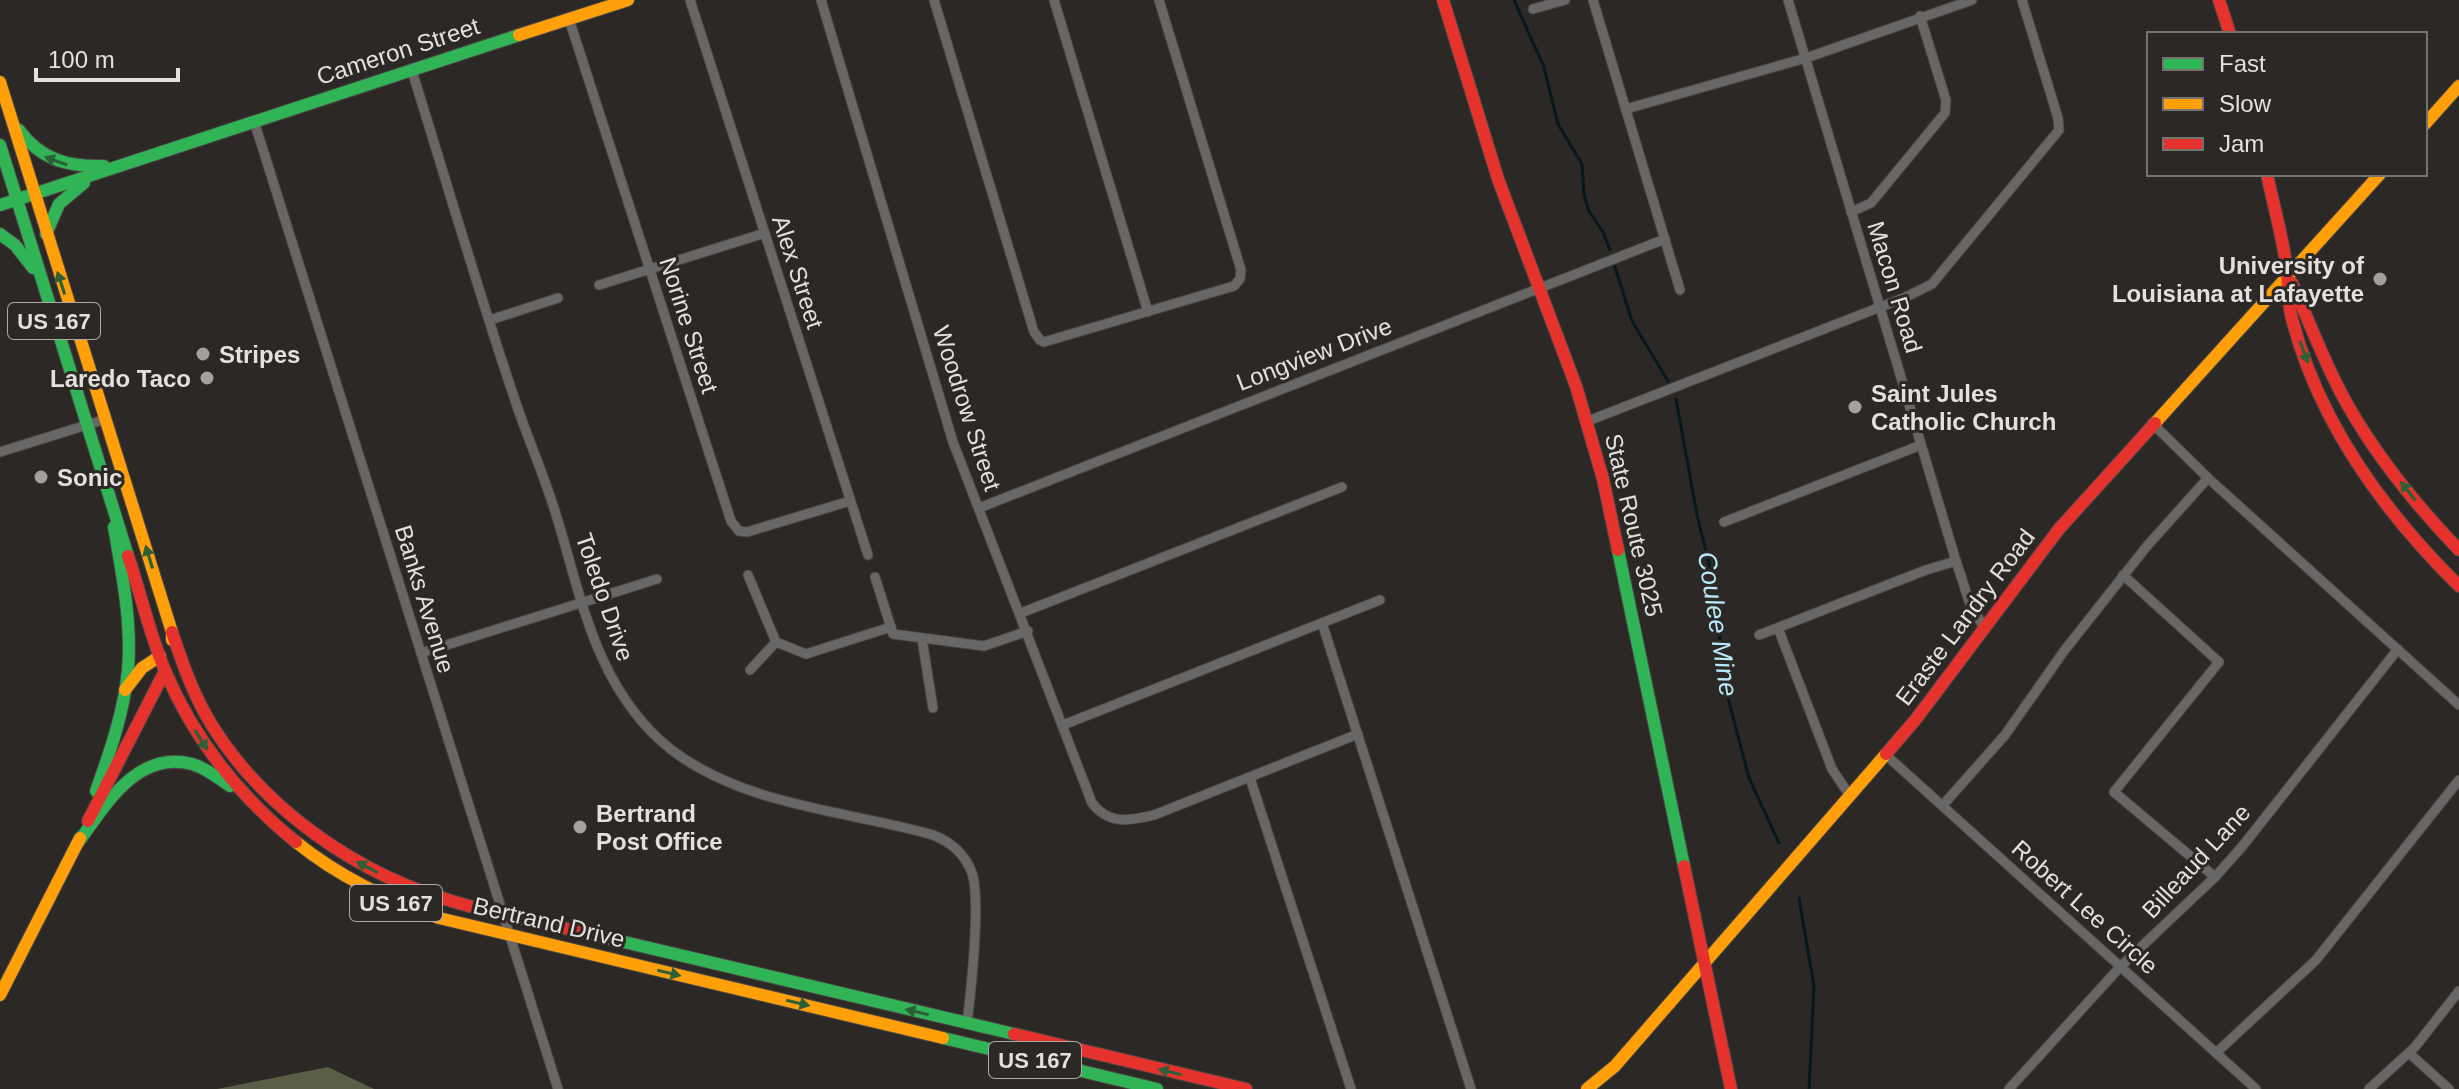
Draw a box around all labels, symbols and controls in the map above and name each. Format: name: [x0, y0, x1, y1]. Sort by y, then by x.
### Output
street label: Cameron Street: [313, 12, 483, 90]
scale bar: [36, 32, 178, 82]
legend: [2147, 32, 2427, 176]
text: 100 m: [48, 46, 115, 73]
text: Fast: [2219, 50, 2266, 77]
text: Slow: [2219, 90, 2272, 117]
text: Jam: [2219, 130, 2264, 157]
one-way arrow: [44, 154, 68, 167]
street label: Alex Street: [767, 212, 829, 332]
street label: Macon Road: [1862, 218, 1928, 356]
place label: University of Louisiana at Lafayette: [2112, 252, 2365, 307]
street label: Norine Street: [654, 254, 724, 397]
marker: University of Louisiana at Lafayette: [2371, 270, 2389, 288]
one-way arrow: [55, 271, 67, 295]
road number: US 167: [8, 303, 100, 339]
street label: Longview Drive: [1233, 312, 1395, 396]
street label: Woodrow Street: [928, 322, 1006, 494]
place label: Stripes: [219, 341, 300, 368]
one-way arrow: [2298, 341, 2310, 365]
marker: Stripes: [194, 345, 212, 363]
place label: Laredo Taco: [50, 365, 191, 392]
marker: Laredo Taco: [198, 369, 216, 387]
place label: Saint Jules Catholic Church: [1871, 380, 2056, 435]
marker: Saint Jules Catholic Church: [1846, 398, 1864, 416]
street label: State Route 3025: [1600, 431, 1668, 619]
place label: Sonic: [57, 464, 122, 491]
marker: Sonic: [32, 468, 50, 486]
one-way arrow: [2401, 481, 2417, 501]
street label: Banks Avenue: [390, 522, 460, 676]
street label: Eraste Landry Road: [1890, 524, 2040, 710]
street label: Toledo Drive: [571, 530, 639, 664]
one-way arrow: [142, 545, 155, 569]
water label: Coulee Mine: [1692, 550, 1744, 698]
one-way arrow: [194, 729, 208, 751]
street label: Billeaud Lane: [2137, 799, 2255, 923]
place label: Bertrand Post Office: [596, 800, 723, 855]
marker: Bertrand Post Office: [571, 818, 589, 836]
street label: Robert Lee Circle: [2007, 834, 2163, 980]
one-way arrow: [356, 861, 379, 874]
road number: US 167: [350, 885, 442, 921]
street label: Bertrand Drive: [471, 891, 627, 953]
one-way arrow: [657, 967, 682, 980]
one-way arrow: [785, 997, 810, 1010]
one-way arrow: [905, 1005, 930, 1017]
road number: US 167: [989, 1042, 1081, 1078]
one-way arrow: [1158, 1065, 1183, 1077]

